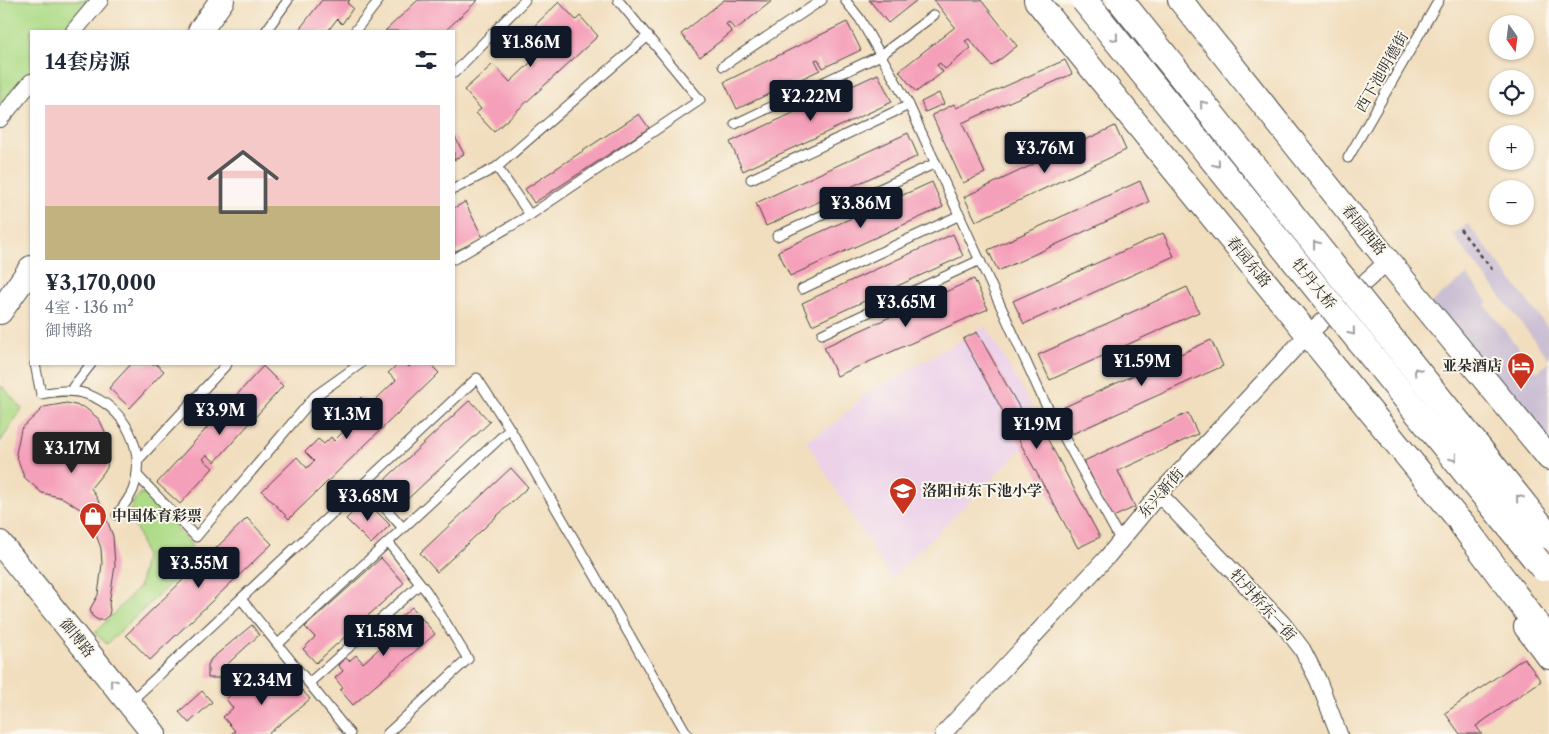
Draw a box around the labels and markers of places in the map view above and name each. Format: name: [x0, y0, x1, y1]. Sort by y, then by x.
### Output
pin: ¥1.86M: [490, 26, 572, 68]
pin: ¥2.22M: [770, 80, 852, 122]
pin: ¥3.76M: [1004, 132, 1086, 174]
pin: ¥3.86M: [820, 186, 902, 229]
pin: ¥3.65M: [865, 286, 947, 328]
pin: ¥1.59M: [1101, 344, 1183, 387]
hotel icon: 亚朵酒店: [1506, 351, 1536, 390]
place label: 亚朵酒店: [1442, 356, 1502, 375]
pin: ¥3.9M: [185, 394, 255, 436]
pin: ¥1.3M: [312, 398, 382, 440]
pin: ¥1.9M: [1002, 408, 1072, 450]
pin: ¥3.17M: [31, 432, 113, 474]
school or university icon: 洛阳市东下池小学: [888, 476, 918, 515]
pin: ¥3.68M: [327, 480, 409, 522]
place label: 洛阳市东下池小学: [922, 481, 1042, 500]
shop icon: 中国体育彩票: [78, 501, 108, 540]
place label: 中国体育彩票: [112, 506, 202, 525]
pin: ¥3.55M: [158, 546, 240, 589]
pin: ¥1.58M: [343, 614, 425, 657]
pin: ¥2.34M: [221, 664, 303, 706]

